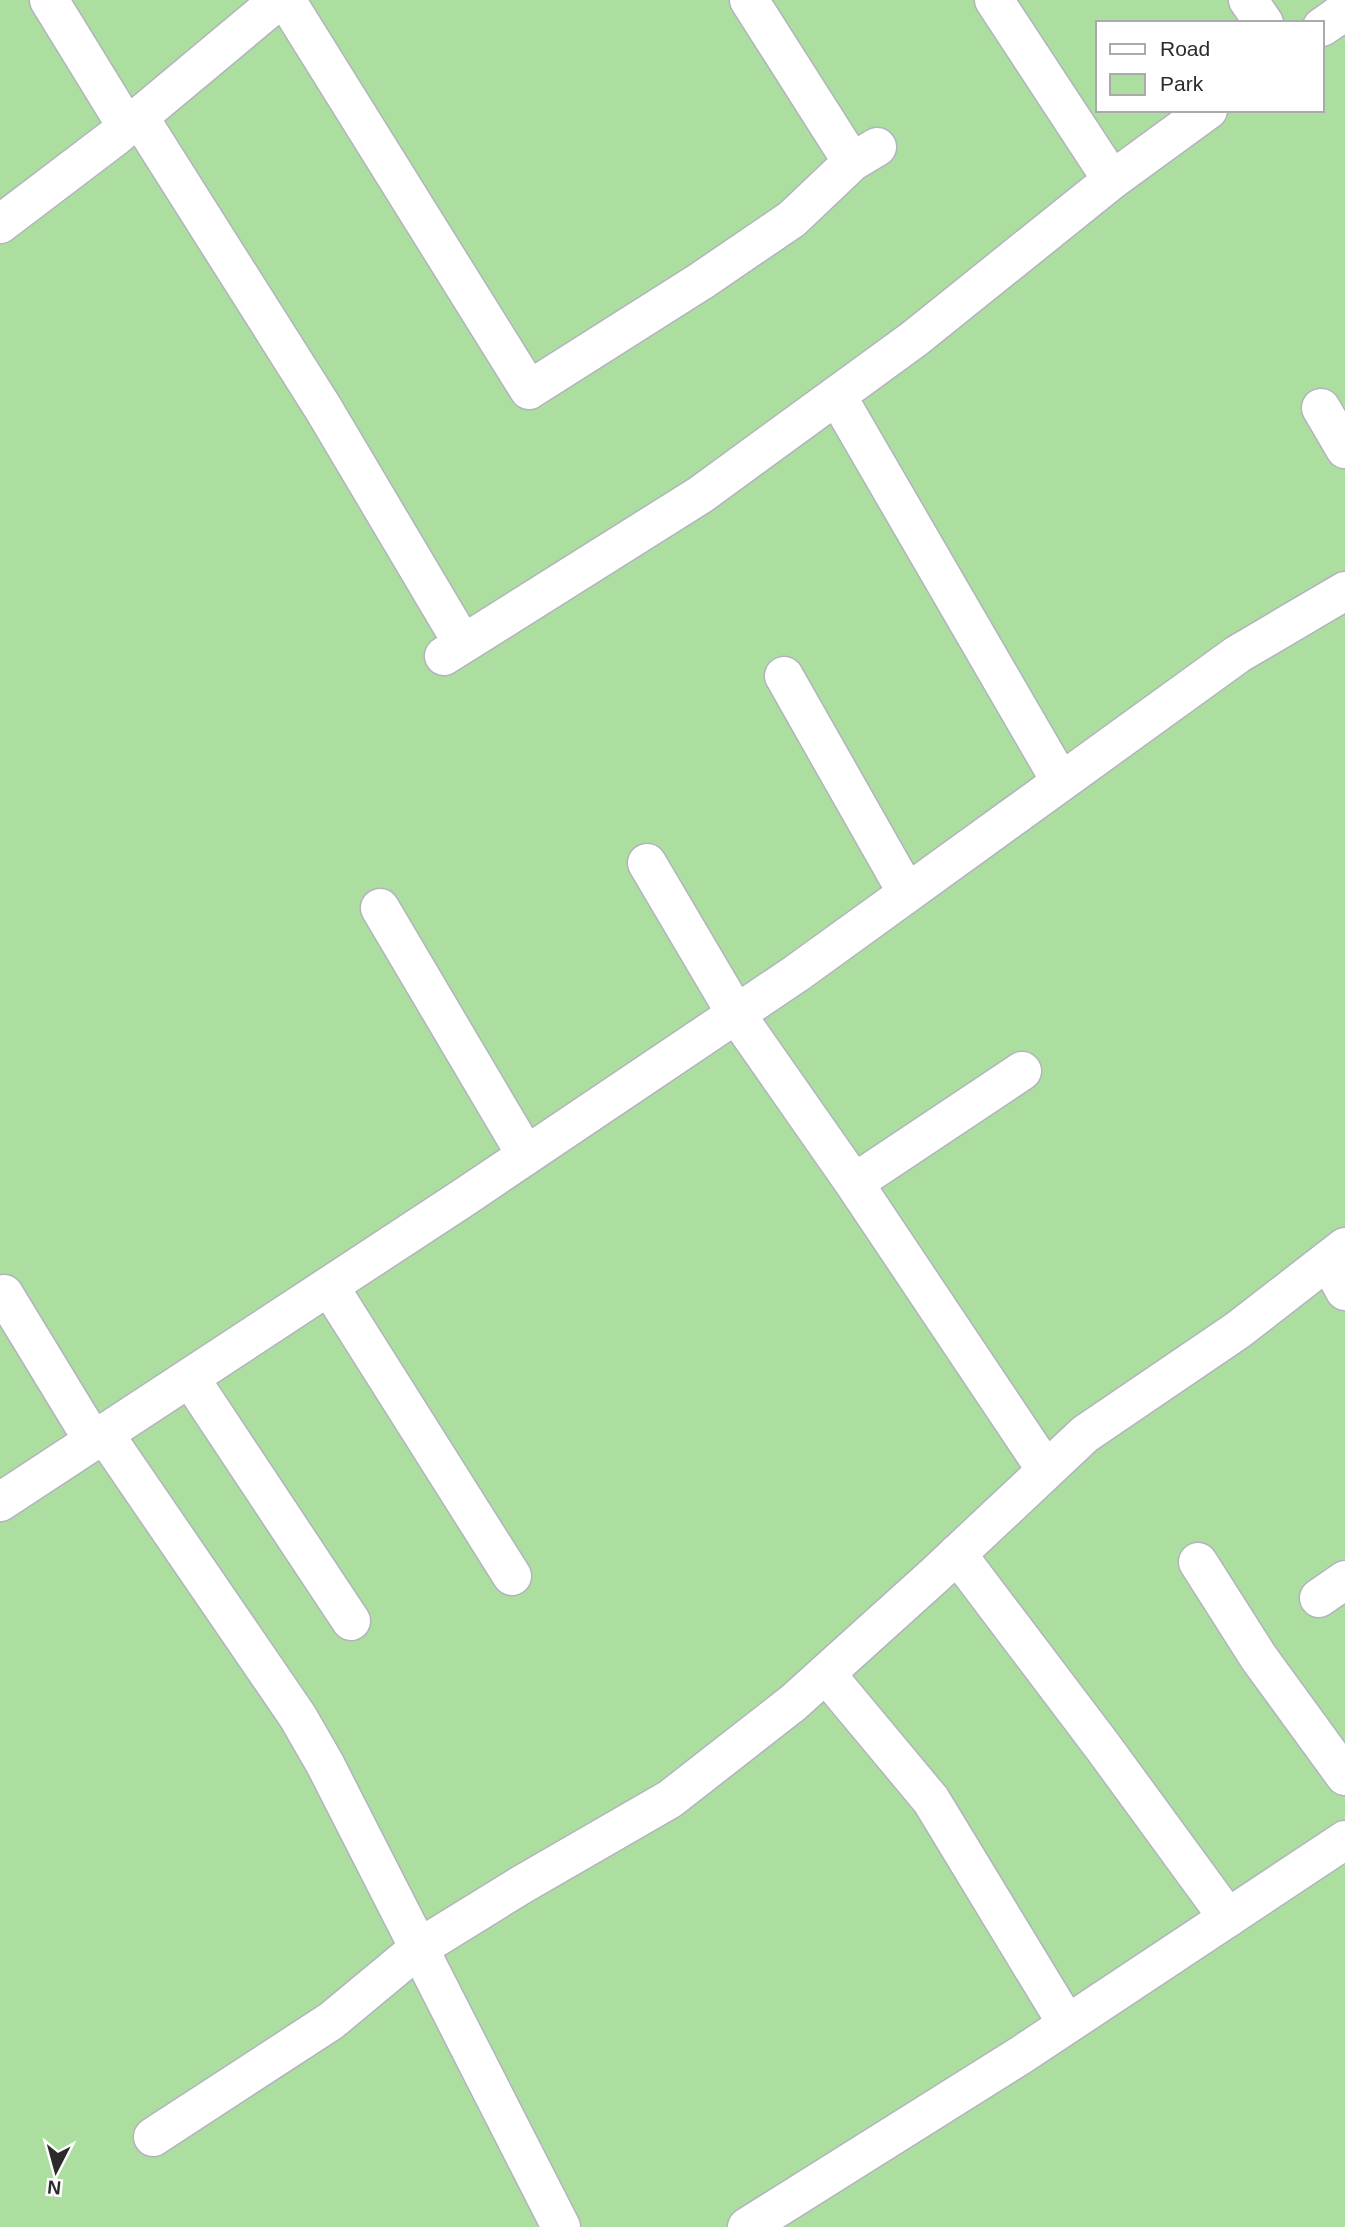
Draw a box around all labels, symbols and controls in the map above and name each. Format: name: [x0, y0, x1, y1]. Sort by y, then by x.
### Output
legend: [1096, 21, 1324, 112]
text: Road: [1160, 37, 1210, 60]
text: Park: [1160, 72, 1204, 95]
north arrow: [21, 2136, 91, 2206]
text: N: [46, 2176, 62, 2199]

